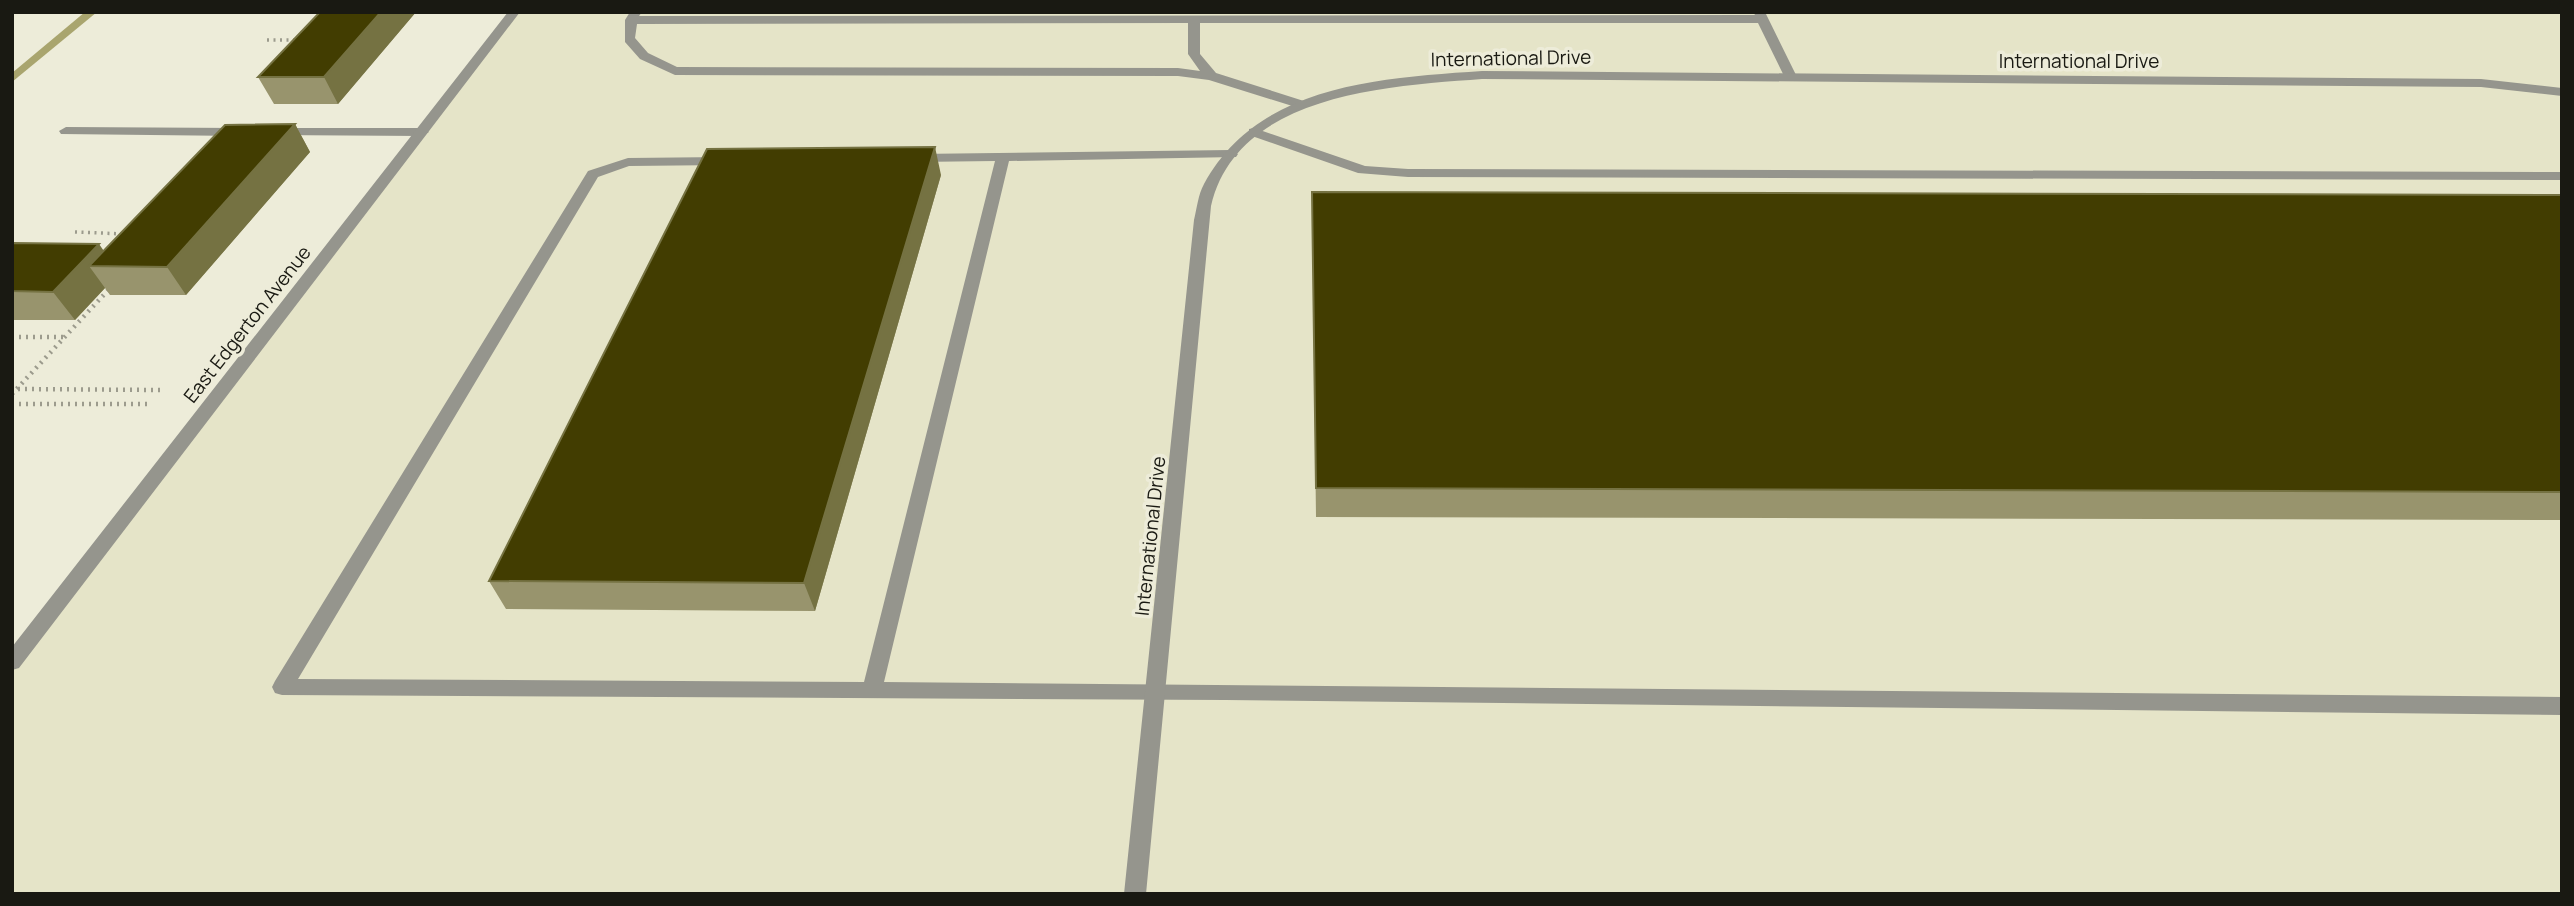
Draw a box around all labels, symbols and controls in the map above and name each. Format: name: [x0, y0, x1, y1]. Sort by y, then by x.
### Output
street label: International Drive: [1431, 44, 1591, 72]
street label: International Drive: [1999, 48, 2159, 74]
street label: East Edgerton Avenue: [177, 240, 317, 408]
street label: International Drive: [1129, 455, 1171, 617]

